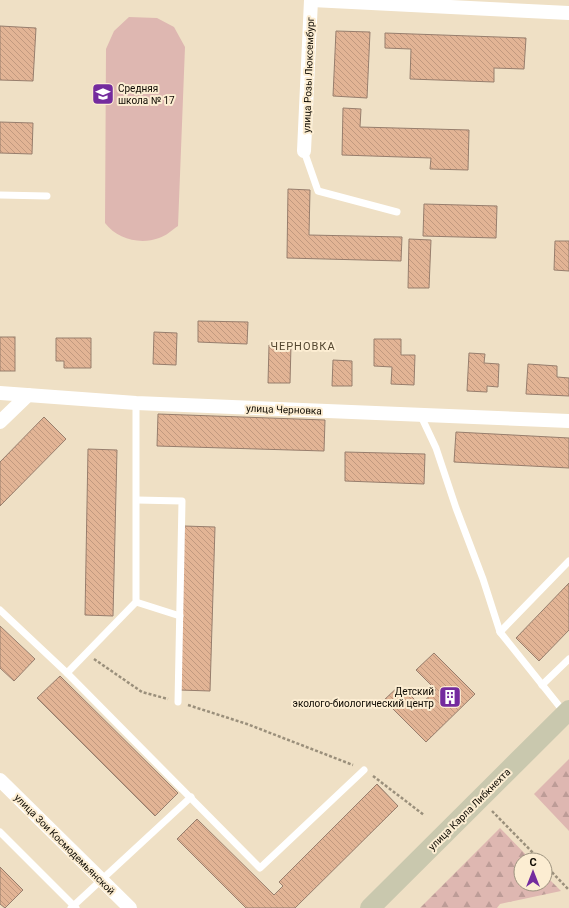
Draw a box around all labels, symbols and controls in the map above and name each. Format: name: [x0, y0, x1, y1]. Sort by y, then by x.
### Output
street label: улица Розы Люксембург: [301, 16, 316, 133]
school or university icon: Средняя школа № 17: [90, 81, 116, 107]
place label: Средняя школа № 17: [118, 83, 175, 106]
district label: ЧЕРНОВКА: [270, 340, 336, 353]
street label: улица Черновка: [246, 403, 322, 416]
building icon: Детский эколого-биологический центр: [437, 684, 463, 710]
place label: Детский эколого-биологический центр: [293, 686, 434, 709]
street label: улица Карла Либкнехта: [426, 766, 512, 852]
street label: улица Зои Космодемьянской: [12, 792, 117, 897]
north arrow: [513, 852, 553, 892]
text: С: [529, 856, 537, 869]

